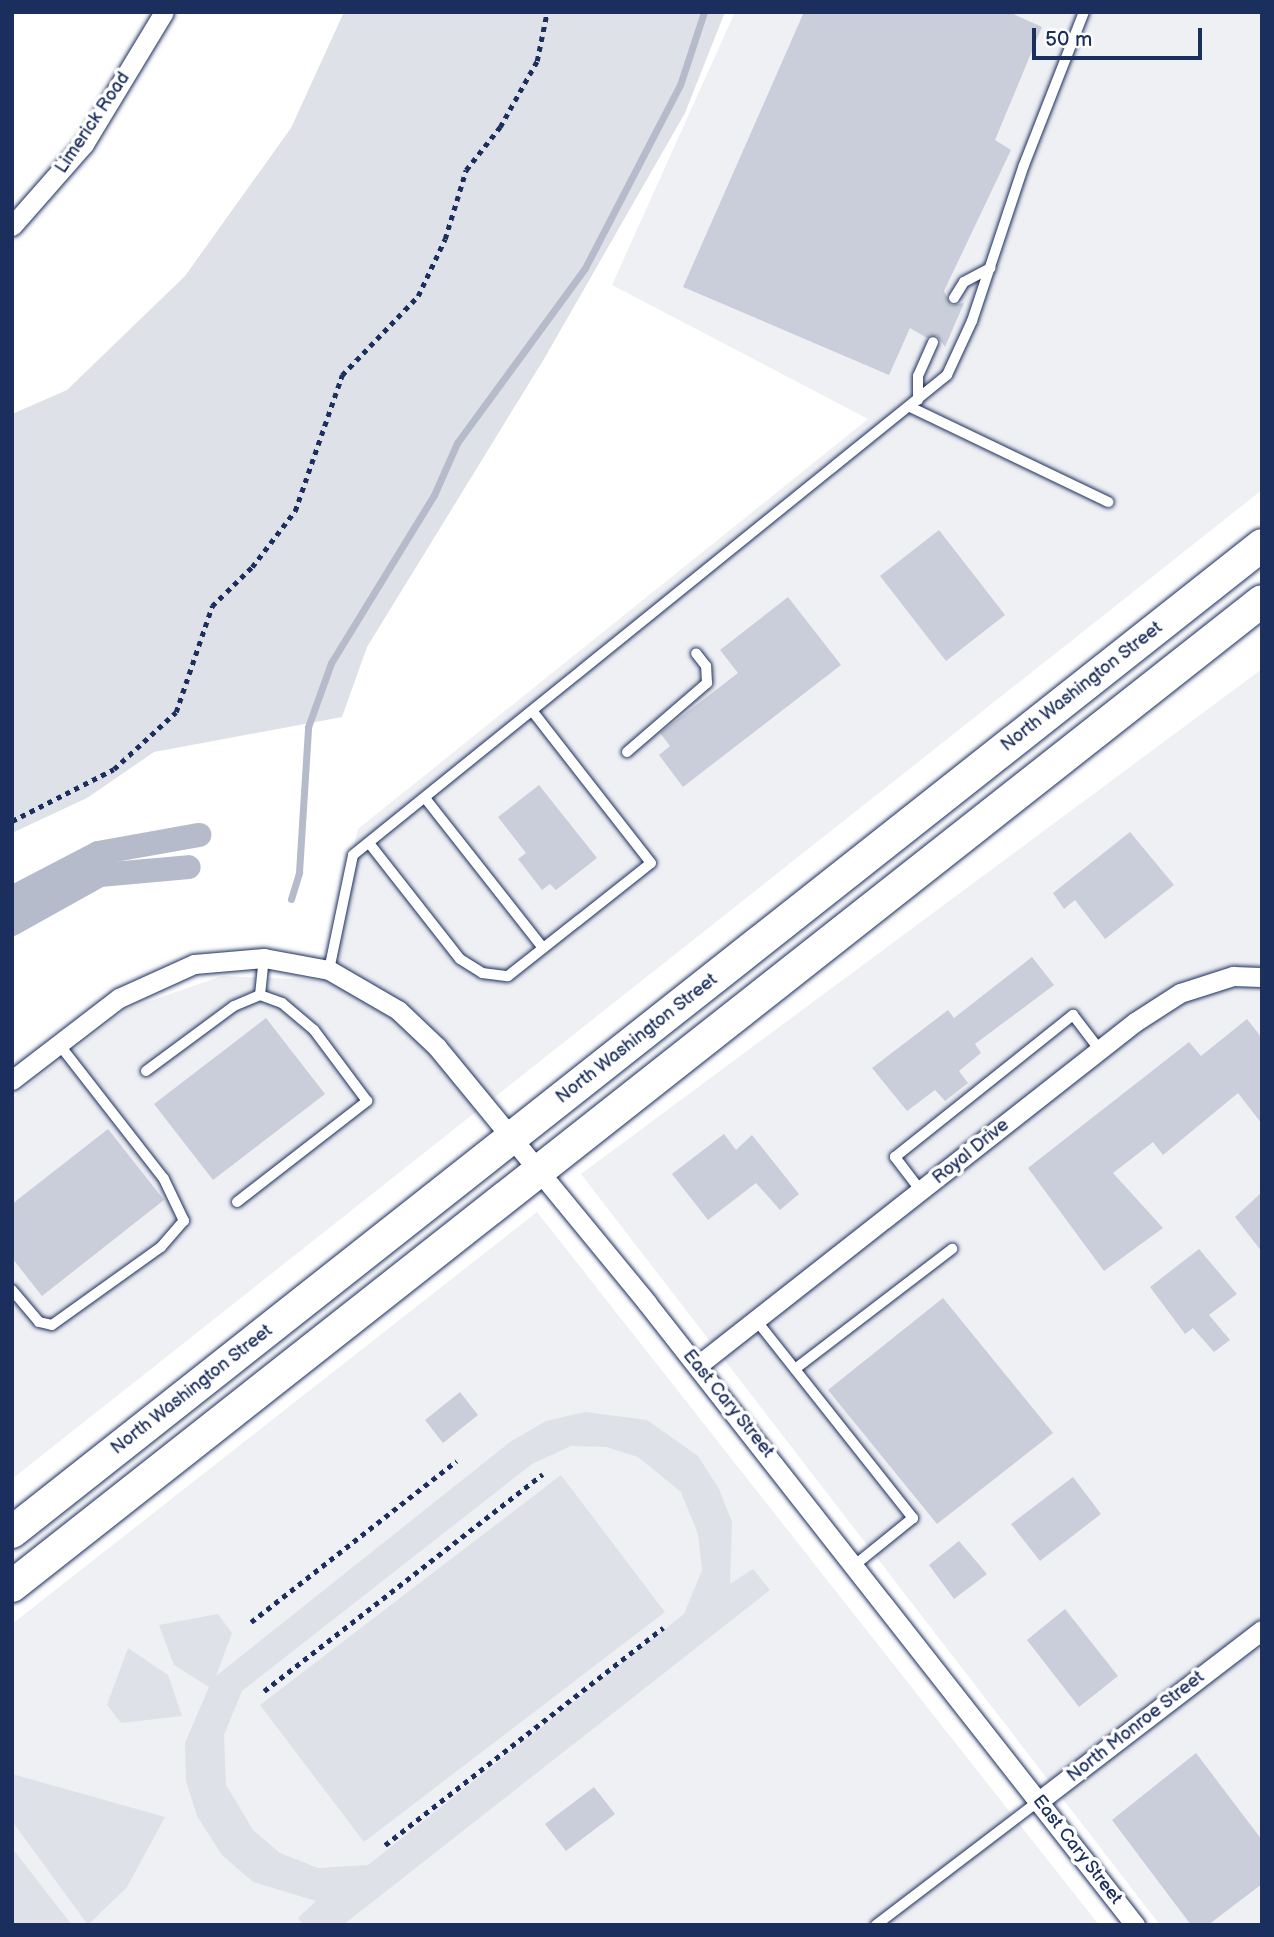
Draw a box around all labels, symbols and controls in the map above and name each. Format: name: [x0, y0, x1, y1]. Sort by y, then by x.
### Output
scale bar: [1036, 14, 1206, 58]
text: 50 m: [1045, 27, 1092, 52]
street label: Limerick Road: [51, 68, 135, 178]
street label: North Washington Street: [997, 617, 1167, 757]
street label: North Washington Street: [552, 969, 722, 1109]
street label: Royal Drive: [929, 1115, 1013, 1189]
street label: North Washington Street: [107, 1320, 277, 1460]
street label: East Cary Street: [677, 1345, 779, 1463]
street label: North Monroe Street: [1063, 1667, 1209, 1787]
street label: East Cary Street: [1027, 1790, 1127, 1910]

